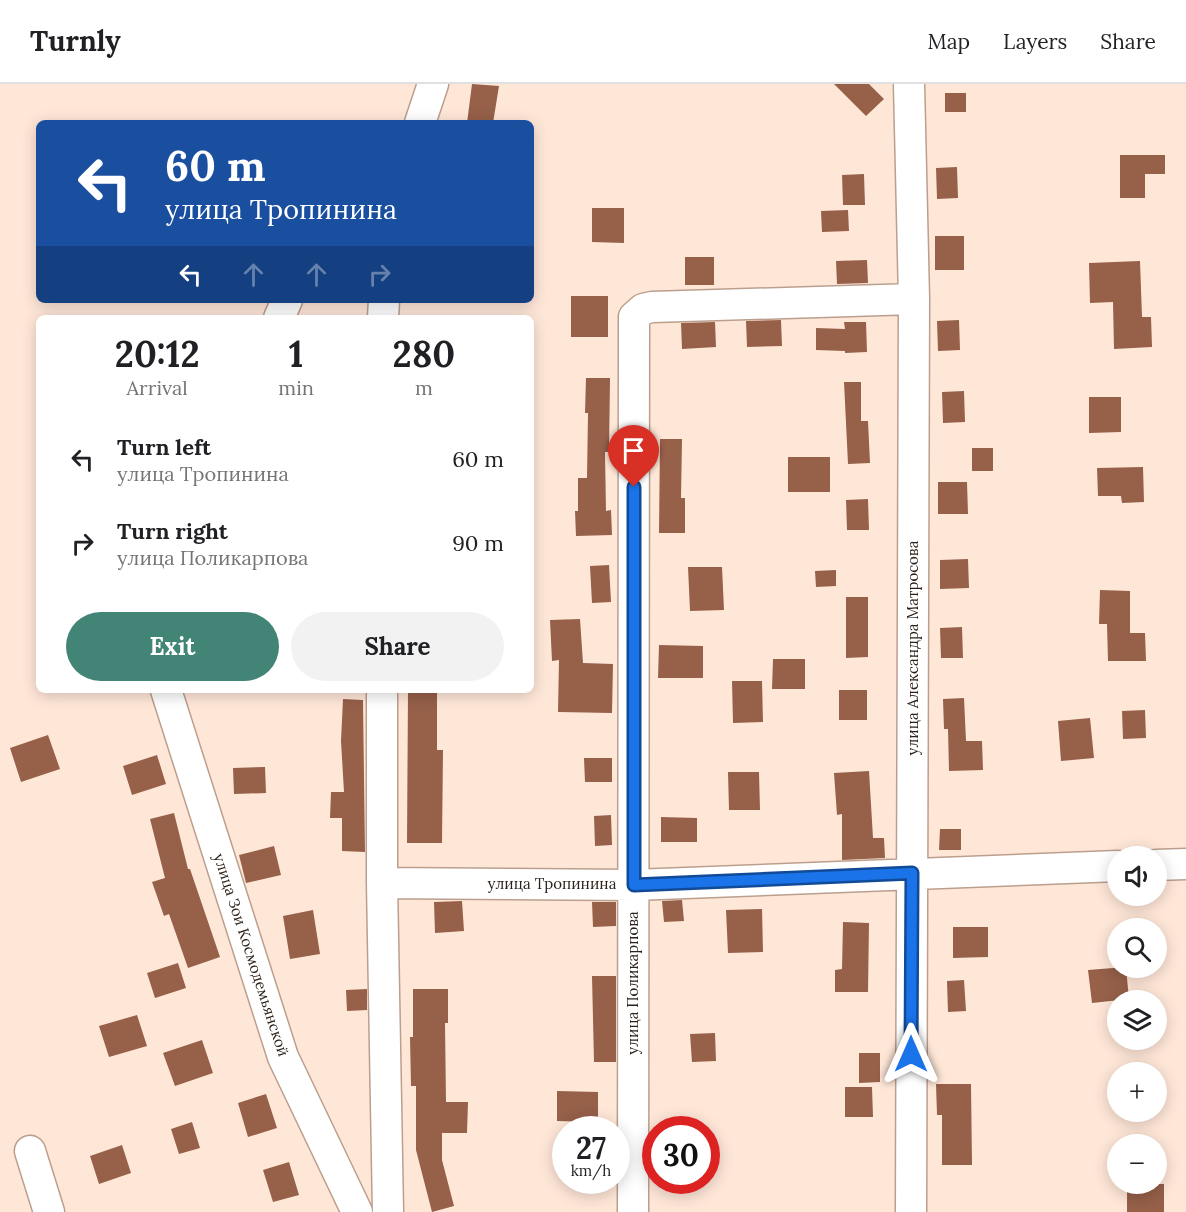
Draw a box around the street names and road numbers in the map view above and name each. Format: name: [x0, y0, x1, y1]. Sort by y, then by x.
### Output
street label: улица Александра Матросова: [903, 540, 922, 755]
street label: улица Зои Космодемьянской: [210, 851, 293, 1059]
street label: улица Тропинина: [488, 874, 617, 893]
street label: улица Поликарпова: [623, 911, 642, 1055]

